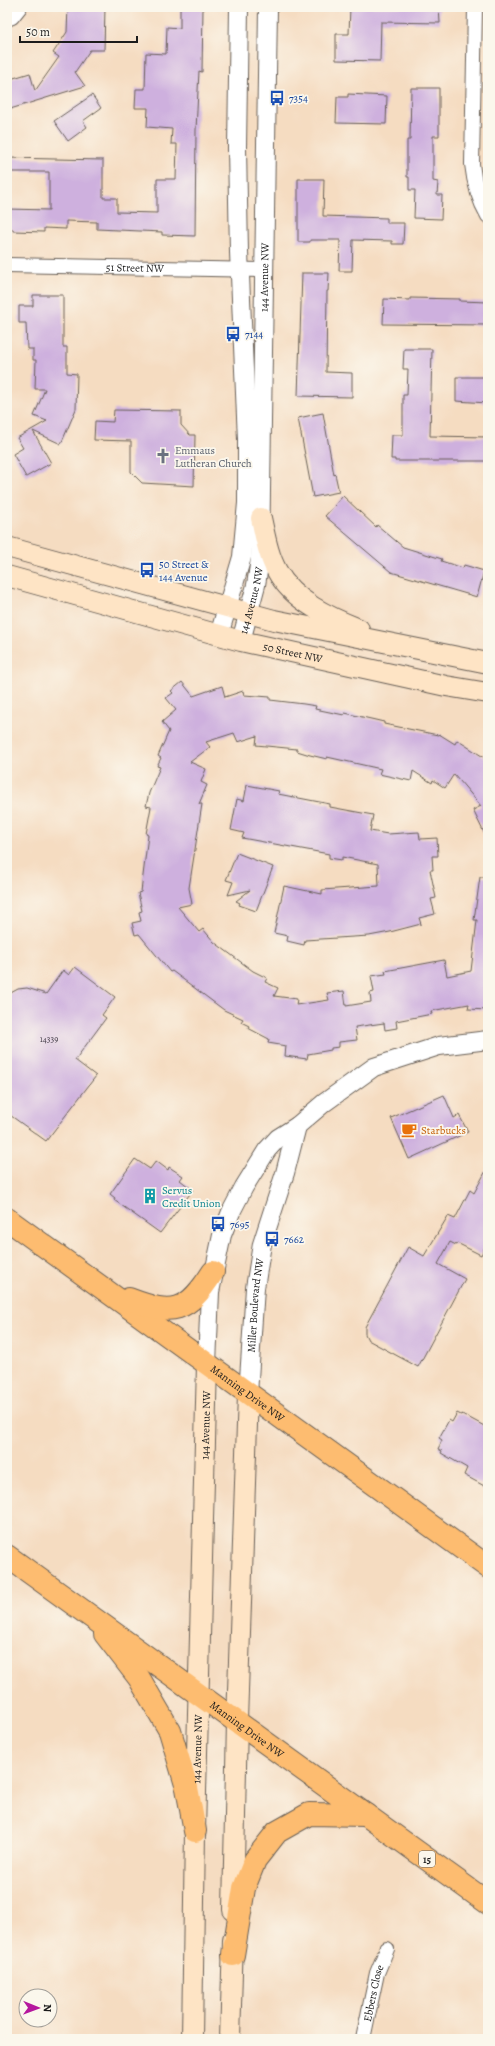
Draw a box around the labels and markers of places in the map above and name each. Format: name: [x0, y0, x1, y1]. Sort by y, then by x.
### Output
bus stop icon: 7354: [268, 89, 286, 107]
place label: 7354: [289, 91, 308, 106]
bus stop icon: 7144: [224, 325, 242, 343]
place label: 7144: [245, 327, 263, 342]
place label: Emmaus Lutheran Church: [175, 443, 252, 471]
church icon: Emmaus Lutheran Church: [154, 447, 172, 465]
place label: 50 Street & 144 Avenue: [159, 557, 209, 585]
bus stop icon: 50 Street & 144 Avenue: [138, 561, 156, 579]
cafe icon: Starbucks: [400, 1121, 418, 1139]
place label: Starbucks: [421, 1123, 466, 1138]
place label: Servus Credit Union: [162, 1183, 220, 1211]
building icon: Servus Credit Union: [141, 1187, 159, 1205]
bus stop icon: 7695: [209, 1215, 227, 1233]
place label: 7695: [230, 1217, 250, 1232]
bus stop icon: 7662: [263, 1230, 281, 1248]
place label: 7662: [284, 1232, 304, 1247]

